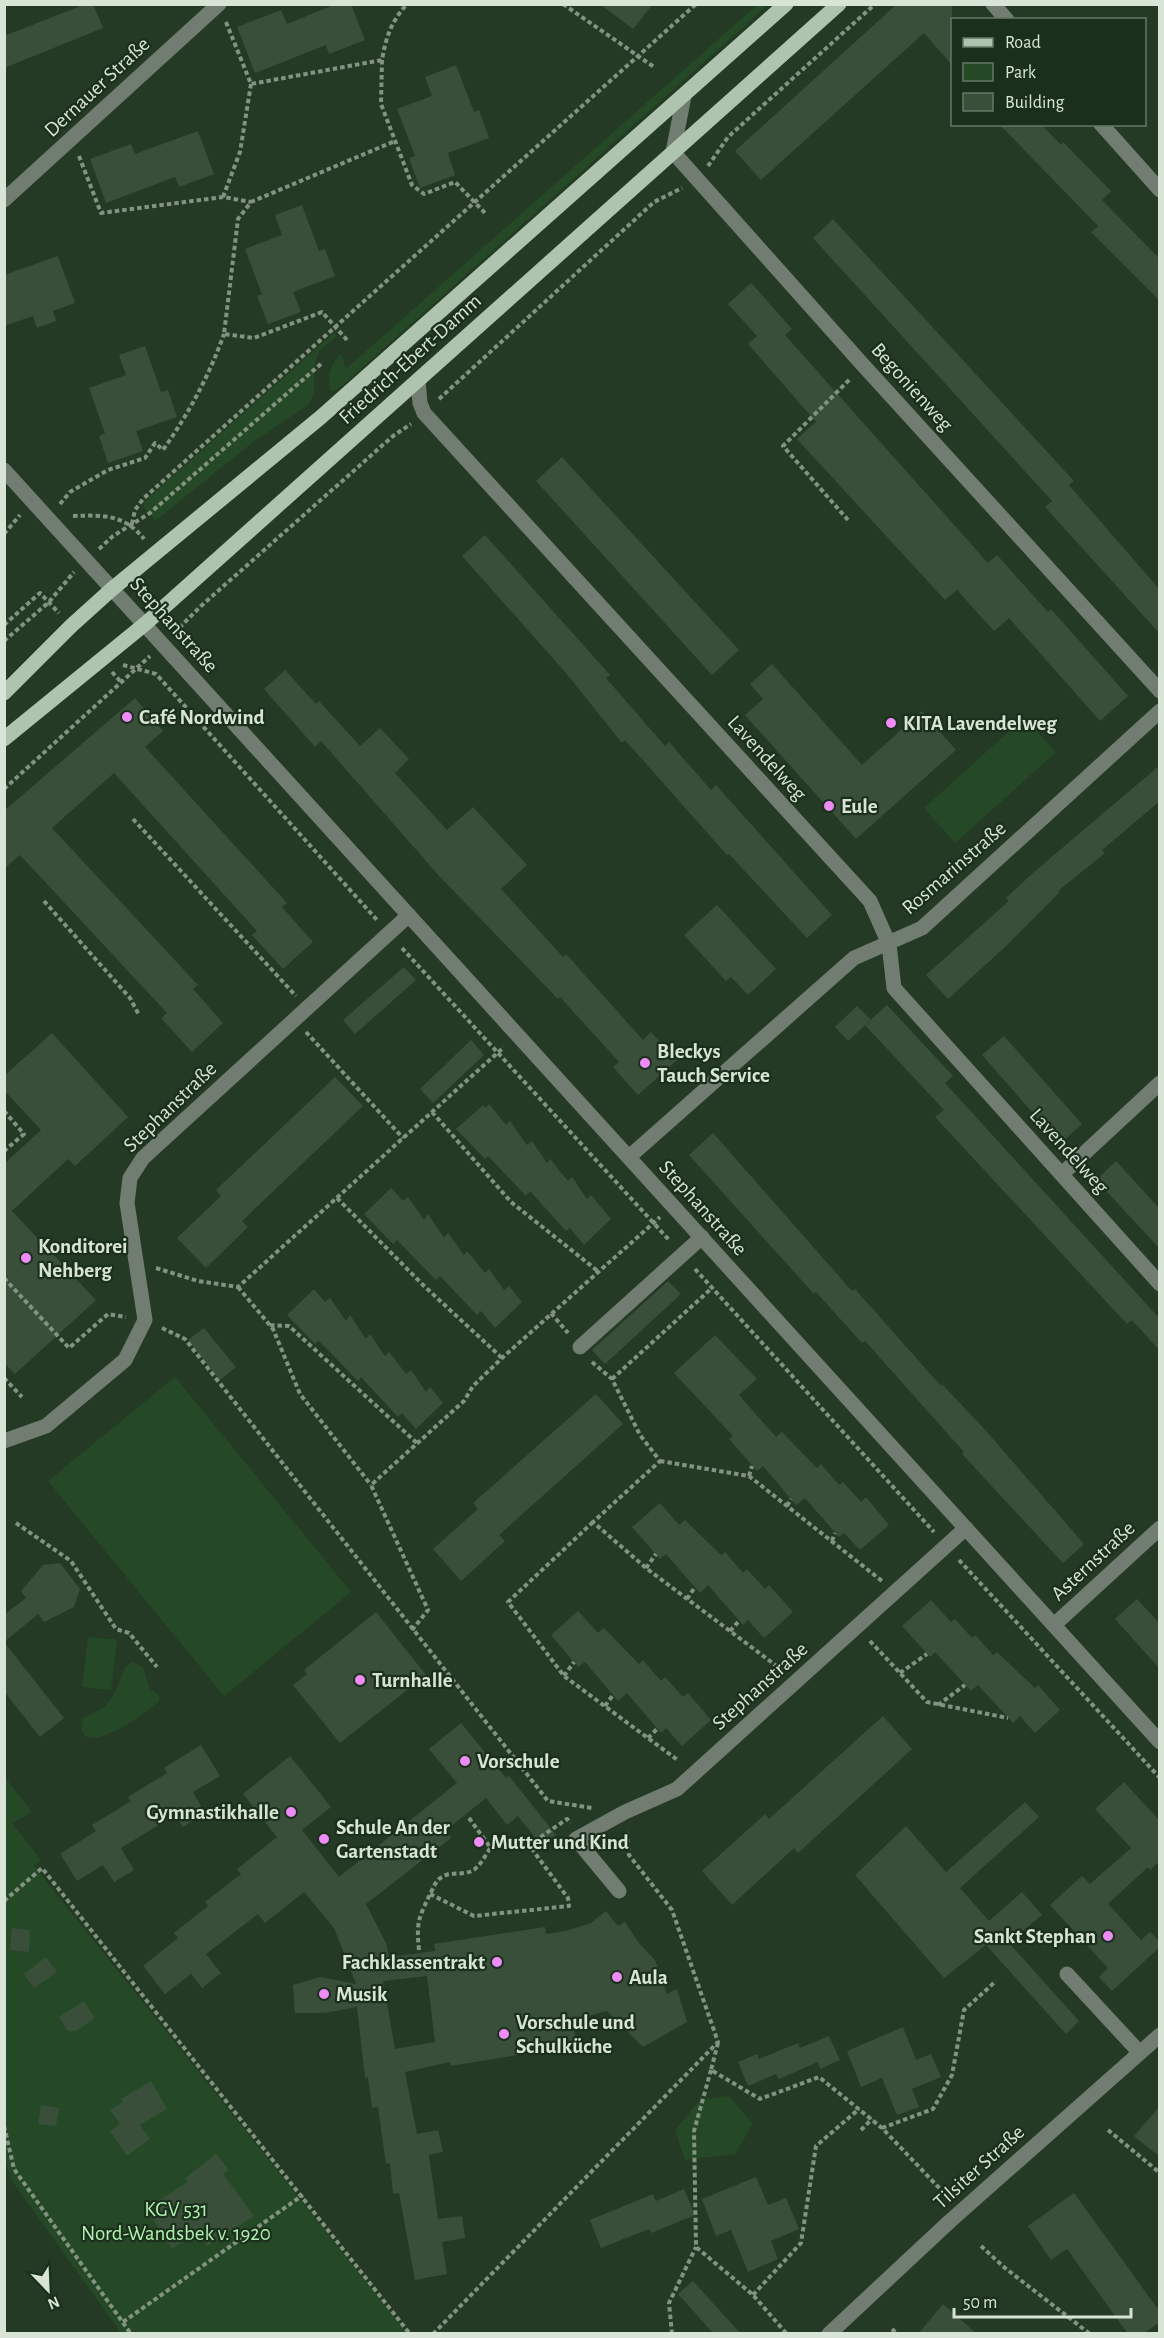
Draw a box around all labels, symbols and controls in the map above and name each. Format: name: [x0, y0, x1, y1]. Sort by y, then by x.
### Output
legend: [951, 18, 1146, 126]
street label: Dernauer Straße: [40, 33, 154, 141]
text: Road: [1005, 34, 1041, 52]
text: Park: [1005, 64, 1037, 82]
text: Building: [1005, 94, 1065, 112]
street label: Friedrich-Ebert-Damm: [335, 290, 485, 428]
street label: Begonienweg: [867, 339, 957, 436]
street label: Stephanstraße: [126, 573, 222, 677]
place label: Café Nordwind: [139, 707, 265, 728]
marker: Café Nordwind: [120, 710, 134, 724]
street label: Lavendelweg: [724, 711, 811, 805]
place label: KITA Lavendelweg: [903, 713, 1057, 734]
marker: KITA Lavendelweg: [884, 716, 898, 730]
place label: Eule: [841, 796, 878, 817]
marker: Eule: [822, 799, 836, 813]
street label: Rosmarinstraße: [898, 817, 1010, 919]
place label: Bleckys Tauch Service: [657, 1041, 770, 1086]
marker: Bleckys Tauch Service: [638, 1056, 652, 1070]
street label: Stephanstraße: [120, 1058, 220, 1156]
street label: Lavendelweg: [1026, 1104, 1113, 1198]
street label: Stephanstraße: [655, 1156, 751, 1260]
place label: Konditorei Nehberg: [38, 1236, 128, 1281]
marker: Konditorei Nehberg: [19, 1251, 33, 1265]
street label: Asternstraße: [1047, 1517, 1139, 1605]
street label: Stephanstraße: [708, 1638, 812, 1734]
place label: Turnhalle: [372, 1670, 453, 1691]
marker: Turnhalle: [353, 1673, 367, 1687]
place label: Vorschule: [477, 1751, 560, 1772]
marker: Vorschule: [458, 1754, 472, 1768]
place label: Gymnastikhalle: [146, 1802, 279, 1823]
marker: Gymnastikhalle: [284, 1805, 298, 1819]
place label: Schule An der Gartenstadt: [336, 1817, 451, 1862]
marker: Schule An der Gartenstadt: [317, 1832, 331, 1846]
place label: Mutter und Kind: [491, 1832, 629, 1853]
marker: Mutter und Kind: [472, 1835, 486, 1849]
place label: Sankt Stephan: [974, 1926, 1096, 1947]
marker: Sankt Stephan: [1101, 1929, 1115, 1943]
place label: Fachklassentrakt: [342, 1952, 485, 1973]
marker: Fachklassentrakt: [490, 1955, 504, 1969]
place label: Aula: [629, 1967, 668, 1988]
marker: Aula: [610, 1970, 624, 1984]
place label: Musik: [336, 1984, 388, 2005]
marker: Musik: [317, 1987, 331, 2001]
place label: Vorschule und Schulküche: [516, 2012, 635, 2057]
marker: Vorschule und Schulküche: [497, 2027, 511, 2041]
street label: Tilsiter Straße: [930, 2121, 1028, 2213]
park label: KGV 531 Nord-Wandsbek v. 1920: [81, 2199, 271, 2244]
north arrow: [18, 2260, 78, 2320]
scale bar: [954, 2281, 1131, 2319]
text: N: [45, 2293, 62, 2312]
text: 50 m: [963, 2294, 997, 2312]

